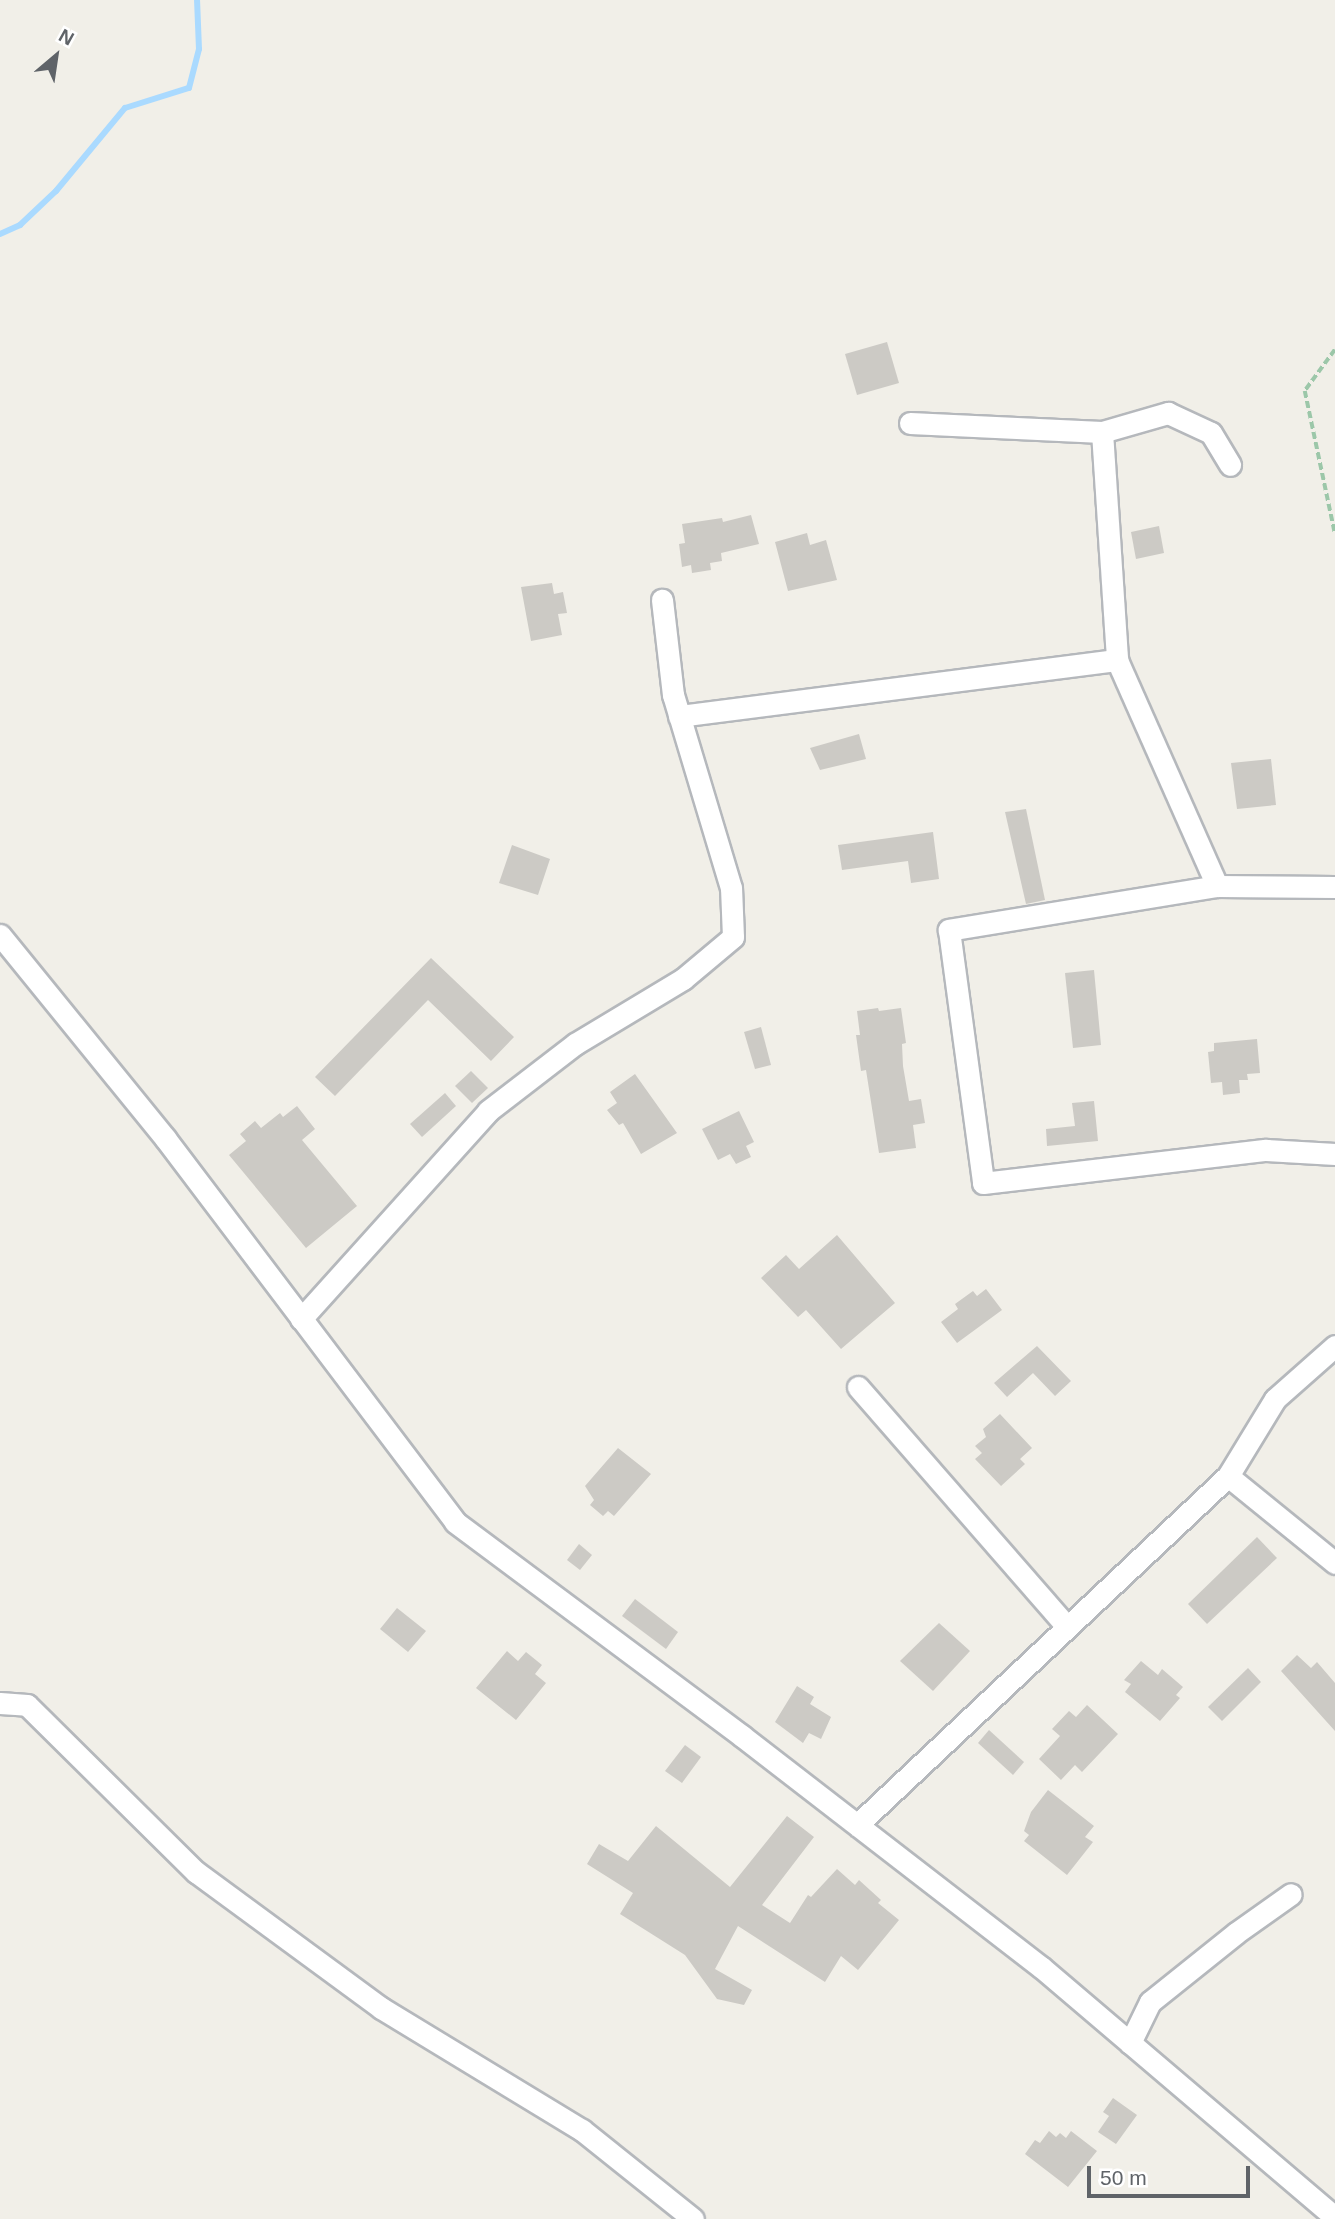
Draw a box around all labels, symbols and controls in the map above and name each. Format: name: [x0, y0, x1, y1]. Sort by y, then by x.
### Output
north arrow: [21, 21, 91, 91]
text: N: [55, 25, 78, 50]
scale bar: [1090, 2152, 1253, 2196]
text: 50 m: [1100, 2166, 1147, 2189]

